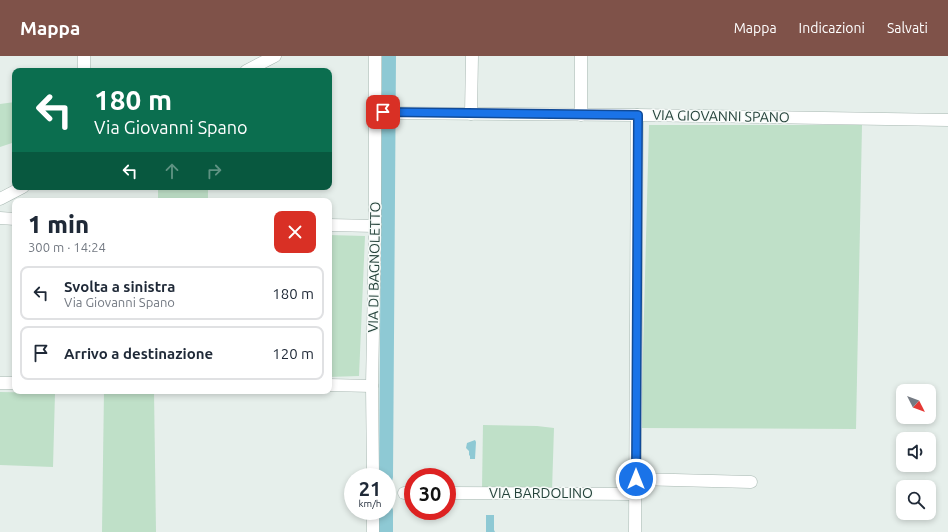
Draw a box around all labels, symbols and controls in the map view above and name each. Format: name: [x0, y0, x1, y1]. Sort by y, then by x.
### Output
text: Mappa: [20, 17, 80, 39]
text: Mappa: [734, 20, 777, 36]
text: Indicazioni: [799, 20, 865, 36]
text: Salvati: [887, 20, 928, 36]
icon: left: [28, 84, 80, 136]
text: 180 m: [94, 84, 172, 115]
pin: [366, 95, 400, 129]
icon: arrive: [372, 101, 394, 123]
street label: VIA GIOVANNI SPANO: [652, 107, 790, 125]
text: Via Giovanni Spano: [94, 117, 248, 137]
icon: left: [119, 160, 141, 182]
icon: ahead: [161, 160, 183, 182]
icon: right: [203, 160, 225, 182]
street label: VIA DI BAGNOLETTO: [365, 201, 383, 333]
text: 1 min: [28, 211, 89, 238]
button: close: [274, 211, 316, 253]
text: 300 m · 14:24: [28, 240, 106, 254]
text: Svolta a sinistra: [64, 278, 175, 295]
icon: left: [30, 282, 52, 304]
text: 180 m: [272, 285, 314, 302]
text: Via Giovanni Spano: [64, 295, 175, 309]
icon: arrive: [30, 342, 52, 364]
text: Arrivo a destinazione: [64, 345, 213, 362]
text: 120 m: [272, 345, 314, 362]
north arrow: [896, 384, 936, 424]
map controls: [896, 384, 936, 520]
button: sound: [896, 432, 936, 472]
position arrow: [615, 458, 657, 500]
speed limit sign: 30: [404, 468, 456, 520]
text: 21: [359, 477, 381, 500]
button: search: [896, 480, 936, 520]
street label: VIA BARDOLINO: [489, 485, 593, 501]
text: km/h: [358, 498, 382, 509]

